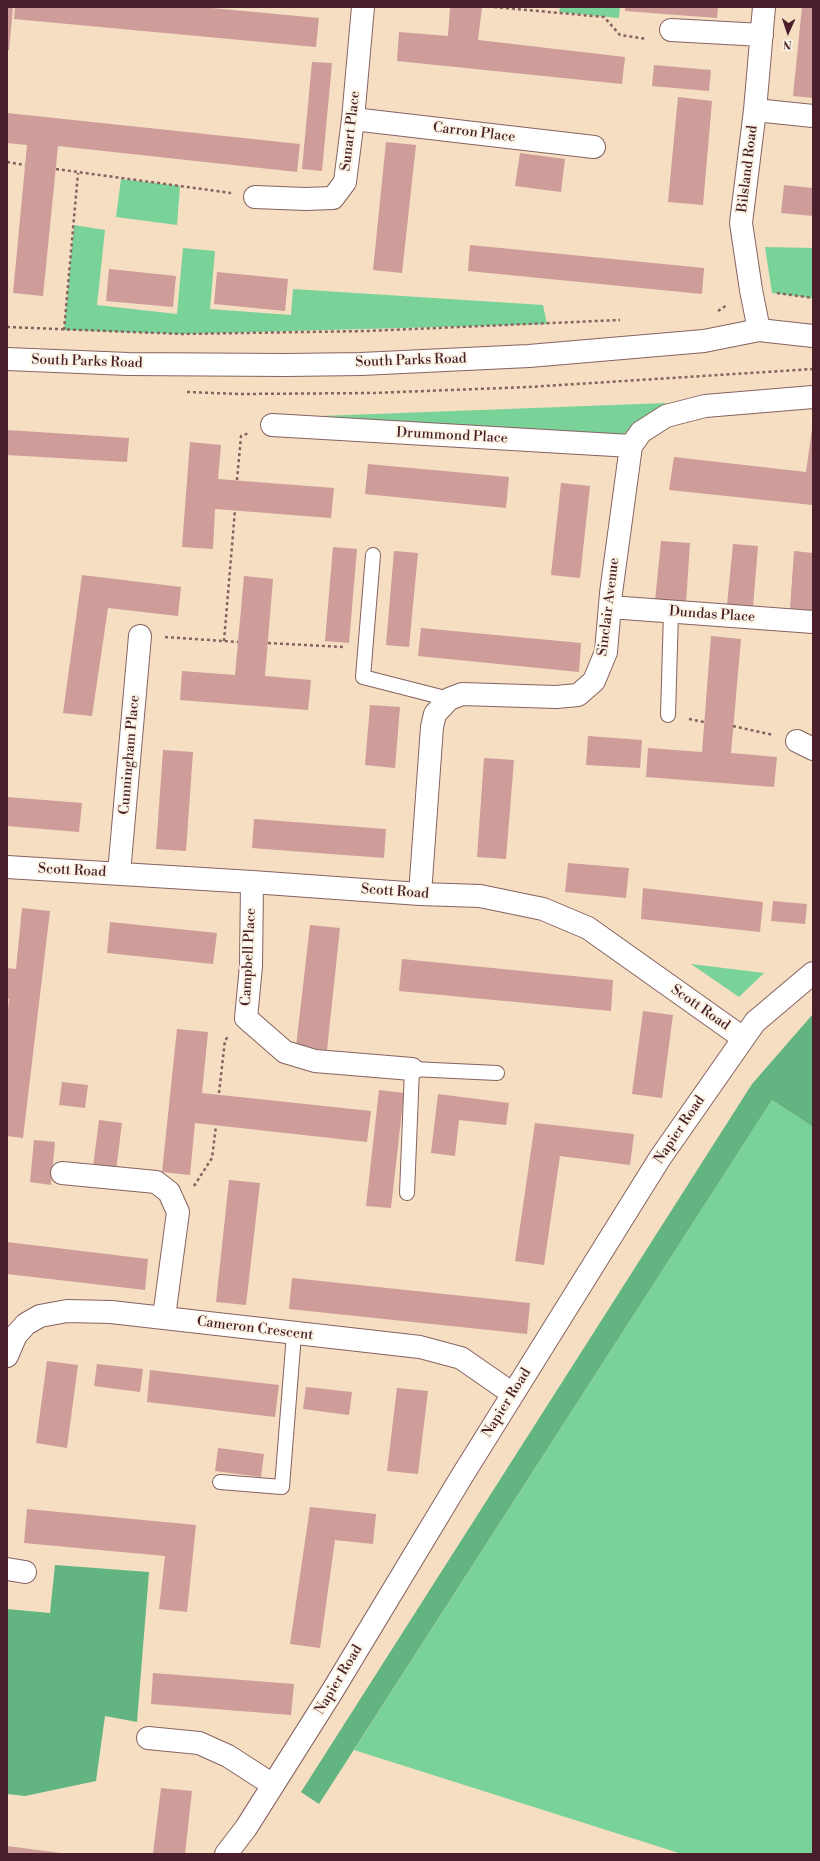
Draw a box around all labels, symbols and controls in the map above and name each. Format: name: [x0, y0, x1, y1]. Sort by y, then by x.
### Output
north arrow: [768, 12, 808, 52]
text: N: [783, 37, 792, 51]
street label: Sunart Place: [338, 90, 364, 172]
street label: Carron Place: [432, 120, 516, 146]
street label: Bilsland Road: [734, 124, 762, 214]
street label: South Parks Road: [355, 351, 467, 371]
street label: South Parks Road: [31, 352, 143, 372]
street label: Drummond Place: [396, 425, 508, 447]
street label: Sinclair Avenue: [595, 557, 623, 657]
street label: Dundas Place: [668, 604, 756, 626]
street label: Cunningham Place: [116, 694, 144, 816]
street label: Scott Road: [38, 861, 106, 881]
street label: Scott Road: [360, 881, 430, 903]
street label: Campbell Place: [238, 908, 260, 1006]
street label: Scott Road: [667, 982, 733, 1034]
street label: Napier Road: [651, 1093, 709, 1167]
street label: Cameron Crescent: [196, 1314, 314, 1344]
street label: Napier Road: [479, 1365, 535, 1441]
street label: Napier Road: [312, 1642, 366, 1718]

